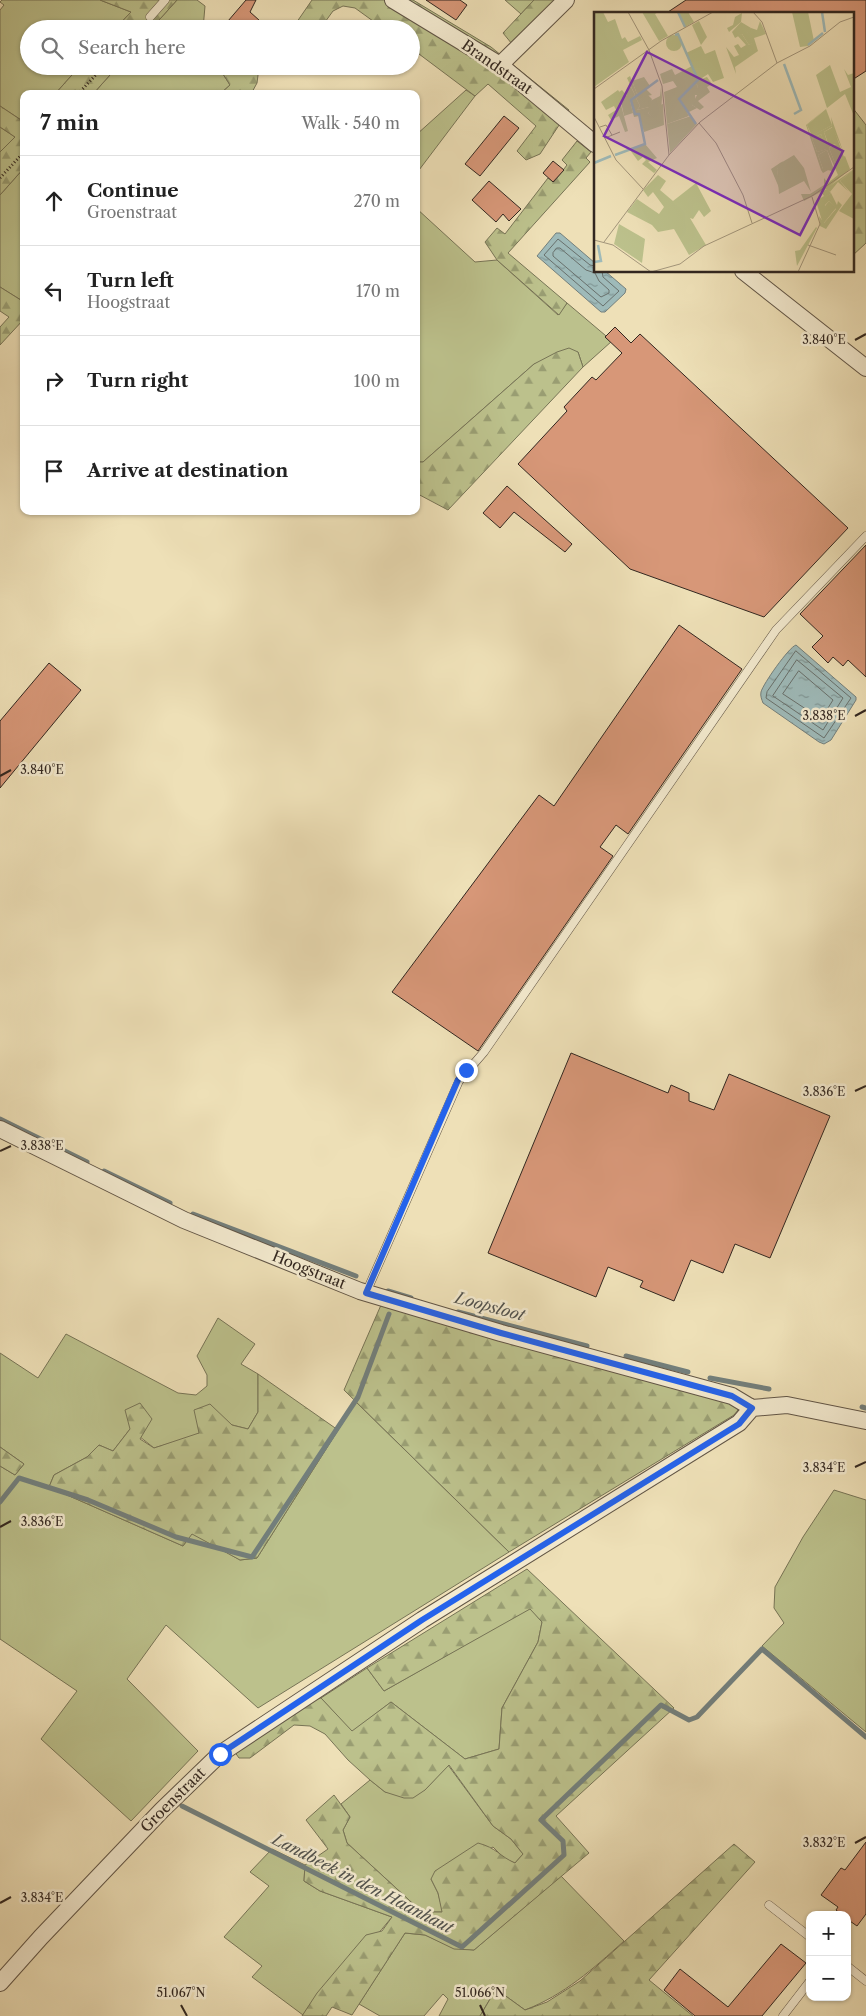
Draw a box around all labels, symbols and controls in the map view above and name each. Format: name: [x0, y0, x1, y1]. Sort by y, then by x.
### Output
inset map: [594, 12, 854, 272]
search box: [20, 20, 420, 75]
icon: search: [38, 34, 66, 62]
street label: Brandstraat: [458, 35, 537, 98]
text: Search here: [78, 36, 186, 59]
text: 7 min: [40, 110, 99, 135]
text: Walk · 540 m: [302, 113, 400, 133]
text: Continue: [87, 179, 179, 202]
icon: ahead: [40, 187, 68, 215]
text: 270 m: [354, 191, 400, 211]
text: Groenstraat: [87, 202, 177, 222]
text: Turn left: [87, 269, 174, 292]
icon: left: [40, 277, 68, 305]
text: 170 m: [356, 281, 400, 301]
text: Hoogstraat: [87, 292, 170, 312]
text: 3.840°E: [802, 332, 846, 347]
icon: right: [40, 367, 68, 395]
text: Turn right: [87, 369, 188, 392]
text: 100 m: [354, 371, 400, 391]
icon: arrive: [40, 457, 68, 485]
text: Arrive at destination: [87, 459, 288, 482]
text: 3.838°E: [803, 708, 845, 723]
text: 3.840°E: [20, 762, 64, 777]
route end: [455, 1059, 478, 1082]
text: 3.836°E: [803, 1084, 845, 1099]
text: 3.838°E: [21, 1138, 63, 1153]
street label: Hoogstraat: [270, 1246, 350, 1293]
water label: Loopsloot: [451, 1287, 528, 1325]
text: 3.834°E: [803, 1460, 845, 1475]
text: 3.836°E: [21, 1514, 63, 1529]
route start: [209, 1743, 232, 1766]
street label: Groenstraat: [136, 1763, 210, 1836]
water label: Landbeek in den Haanhaut: [268, 1828, 458, 1938]
text: 3.832°E: [803, 1835, 845, 1850]
text: 3.834°E: [21, 1890, 63, 1905]
map controls: [806, 1911, 851, 2001]
button: +: [806, 1911, 851, 1956]
button: −: [806, 1956, 851, 2001]
text: 51.067°N: [157, 1985, 205, 2000]
text: 51.066°N: [455, 1985, 505, 2000]

